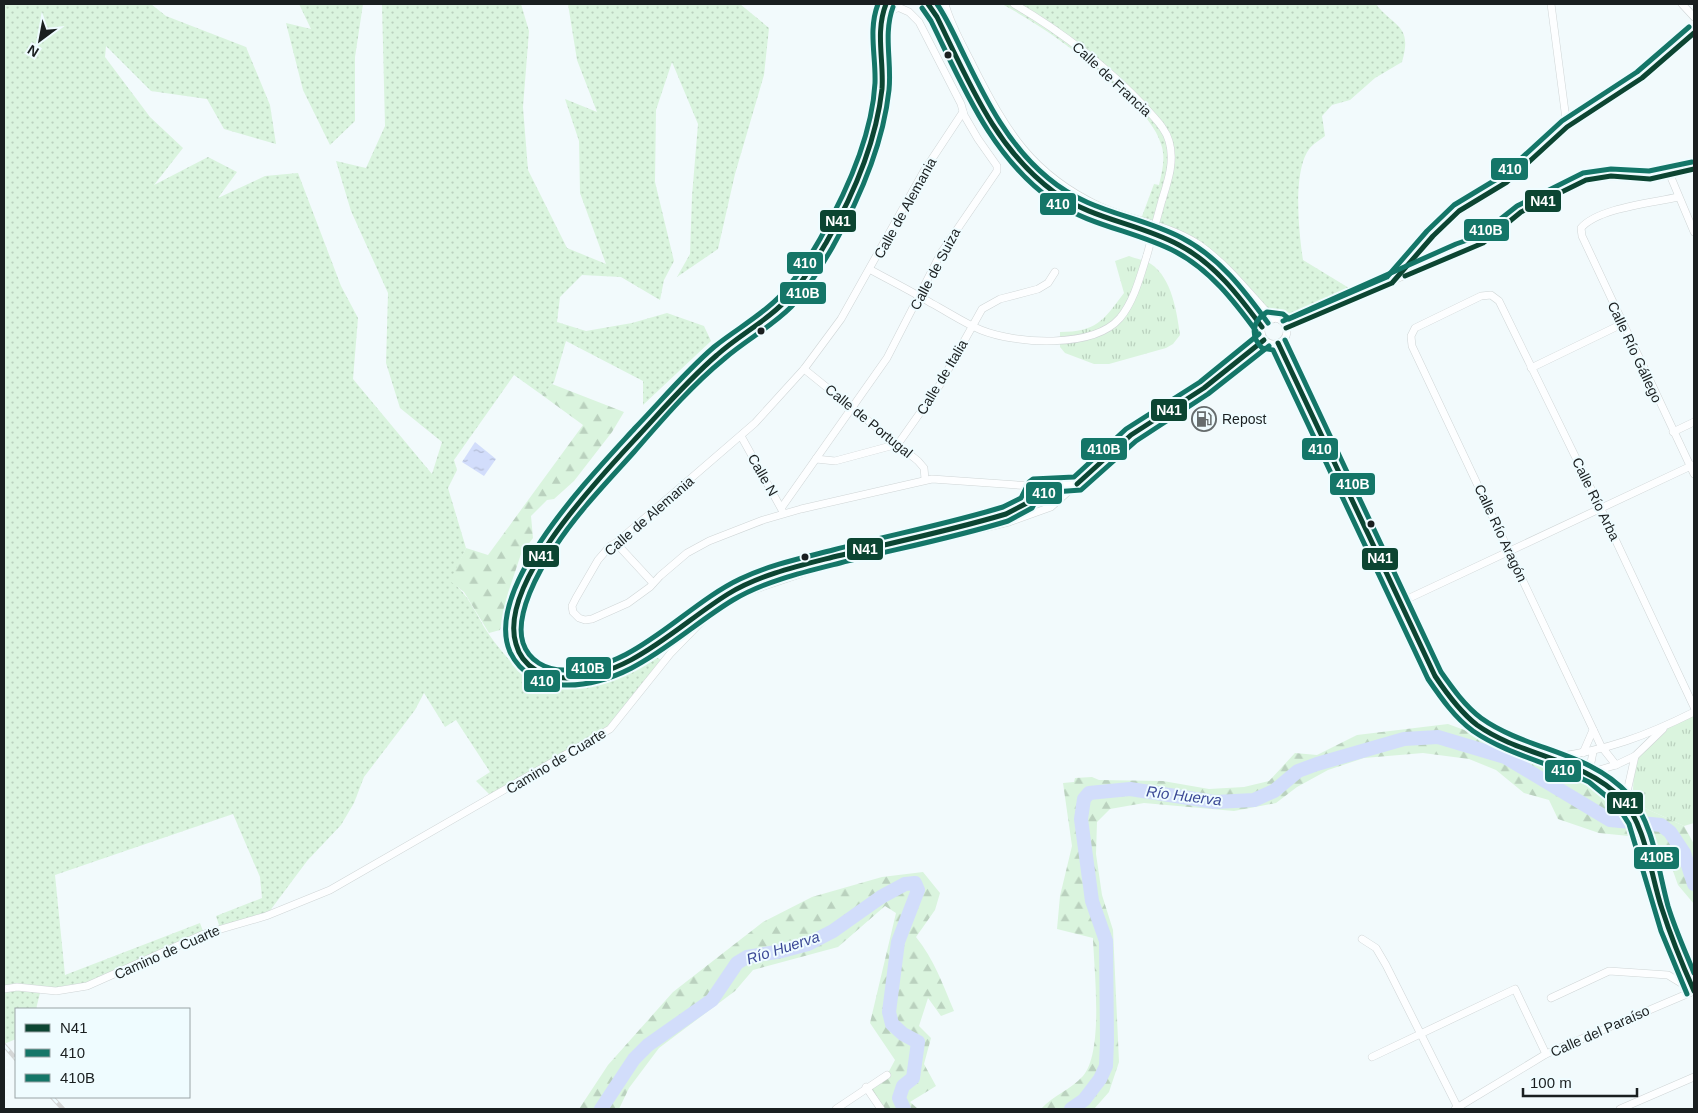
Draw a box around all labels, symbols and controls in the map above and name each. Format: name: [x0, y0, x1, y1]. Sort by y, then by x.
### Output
north arrow: [15, 15, 65, 65]
street label: Calle de Francia: [1069, 38, 1155, 120]
text: N: [25, 42, 42, 60]
unlabelled marker: [943, 50, 953, 60]
street label: Calle de Alemania: [871, 155, 939, 261]
line badge: 410: [1490, 157, 1529, 181]
text: 410: [1498, 161, 1522, 177]
line badge: N41: [1524, 189, 1562, 213]
line badge: 410: [1039, 192, 1077, 216]
text: N41: [1530, 193, 1556, 209]
text: 410: [1046, 196, 1070, 212]
line badge: N41: [819, 209, 857, 233]
text: N41: [825, 213, 851, 229]
line badge: 410B: [1463, 218, 1510, 242]
text: 410B: [1469, 222, 1503, 238]
street label: Calle de Suiza: [907, 225, 963, 313]
line badge: 410: [786, 251, 824, 275]
text: 410: [793, 255, 817, 271]
line badge: 410B: [779, 281, 827, 305]
text: 410B: [786, 285, 820, 301]
street label: Calle Río Gállego: [1605, 299, 1666, 405]
unlabelled marker: [756, 326, 766, 336]
street label: Calle de Italia: [913, 336, 971, 417]
street label: Calle de Portugal: [822, 381, 916, 461]
line badge: N41: [1150, 398, 1188, 422]
text: N41: [1156, 402, 1182, 418]
fuel station icon: Repost: [1191, 406, 1217, 432]
place label: Repost: [1222, 411, 1266, 427]
line badge: 410B: [1080, 437, 1128, 461]
line badge: 410: [1301, 437, 1339, 461]
text: 410B: [1087, 441, 1121, 457]
text: 410: [1308, 441, 1332, 457]
street label: Calle N: [745, 451, 781, 499]
street label: Calle Río Arba: [1569, 455, 1623, 543]
line badge: 410B: [1329, 472, 1376, 496]
street label: Calle de Alemania: [601, 473, 697, 559]
text: 410B: [1336, 476, 1370, 492]
line badge: 410: [1025, 481, 1063, 505]
street label: Calle Río Aragón: [1471, 482, 1531, 584]
text: 410: [1032, 485, 1056, 501]
unlabelled marker: [1366, 519, 1376, 529]
line badge: N41: [846, 537, 884, 561]
text: N41: [852, 541, 878, 557]
line badge: N41: [522, 544, 560, 568]
line badge: N41: [1361, 547, 1399, 571]
text: N41: [528, 548, 554, 564]
text: N41: [1367, 550, 1393, 566]
unlabelled marker: [800, 552, 810, 562]
line badge: 410B: [565, 656, 612, 680]
text: 410B: [571, 660, 605, 676]
line badge: 410: [523, 669, 561, 693]
text: 410: [530, 673, 554, 689]
street label: Camino de Cuarte: [503, 725, 609, 797]
line badge: 410: [1544, 759, 1582, 783]
text: 410: [1551, 762, 1575, 778]
water label: Río Huerva: [1145, 782, 1223, 809]
line badge: N41: [1606, 791, 1644, 815]
text: N41: [1612, 795, 1638, 811]
line badge: 410B: [1633, 846, 1680, 870]
text: 410B: [1640, 849, 1674, 865]
street label: Camino de Cuarte: [112, 922, 222, 982]
water label: Río Huerva: [744, 928, 822, 967]
street label: Calle del Paraíso: [1548, 1002, 1652, 1060]
legend: [15, 1008, 190, 1098]
text: N41: [60, 1019, 88, 1036]
text: 410: [60, 1044, 85, 1061]
scale bar: [1523, 1066, 1637, 1098]
text: 410B: [60, 1069, 95, 1086]
text: 100 m: [1530, 1074, 1572, 1091]

